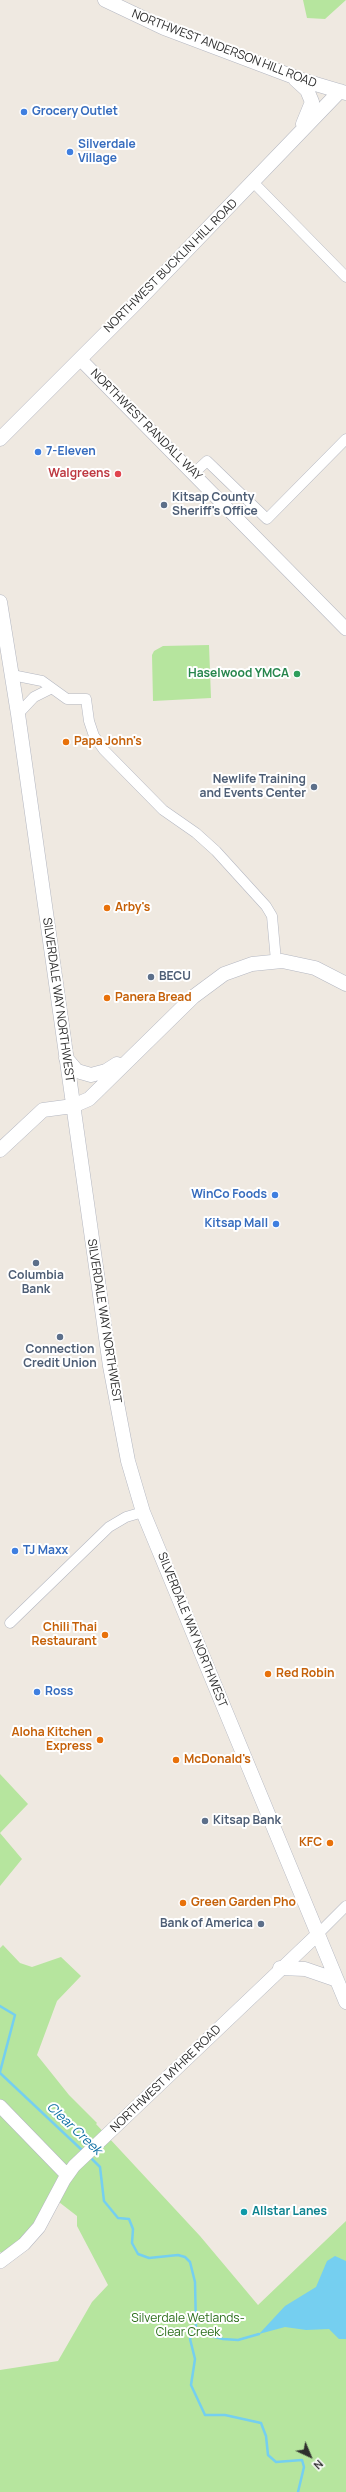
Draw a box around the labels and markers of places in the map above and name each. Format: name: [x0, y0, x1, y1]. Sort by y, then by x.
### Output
place label: Grocery Outlet: [32, 105, 118, 119]
marker: Grocery Outlet: [19, 107, 29, 117]
place label: Silverdale Village: [78, 138, 136, 166]
marker: Silverdale Village: [65, 147, 75, 157]
place label: 7-Eleven: [46, 445, 96, 459]
marker: 7-Eleven: [33, 447, 43, 457]
place label: Walgreens: [48, 467, 110, 481]
marker: Walgreens: [113, 469, 123, 479]
place label: Kitsap County Sheriff's Office: [172, 491, 258, 519]
marker: Kitsap County Sheriff's Office: [159, 500, 169, 510]
place label: Haselwood YMCA: [188, 667, 289, 681]
marker: Haselwood YMCA: [292, 669, 302, 679]
place label: Papa John's: [74, 735, 142, 749]
marker: Papa John's: [61, 737, 71, 747]
place label: Newlife Training and Events Center: [200, 773, 306, 801]
marker: Newlife Training and Events Center: [309, 782, 319, 792]
place label: Arby's: [115, 901, 150, 915]
marker: Arby's: [102, 903, 112, 913]
place label: BECU: [159, 970, 191, 984]
marker: BECU: [146, 972, 156, 982]
place label: Panera Bread: [115, 991, 192, 1005]
marker: Panera Bread: [102, 993, 112, 1003]
place label: WinCo Foods: [191, 1188, 267, 1202]
marker: WinCo Foods: [270, 1190, 280, 1200]
place label: Kitsap Mall: [205, 1217, 268, 1231]
marker: Kitsap Mall: [271, 1219, 281, 1229]
marker: Columbia Bank: [31, 1258, 41, 1268]
place label: Columbia Bank: [8, 1269, 64, 1297]
marker: Connection Credit Union: [55, 1332, 65, 1342]
place label: Connection Credit Union: [23, 1343, 97, 1371]
place label: TJ Maxx: [23, 1544, 68, 1558]
marker: TJ Maxx: [10, 1546, 20, 1556]
place label: Chili Thai Restaurant: [31, 1621, 97, 1649]
marker: Chili Thai Restaurant: [100, 1630, 110, 1640]
place label: Red Robin: [276, 1667, 335, 1681]
marker: Red Robin: [263, 1669, 273, 1679]
place label: Ross: [45, 1685, 73, 1699]
marker: Ross: [32, 1687, 42, 1697]
place label: Aloha Kitchen Express: [11, 1726, 92, 1754]
marker: Aloha Kitchen Express: [95, 1735, 105, 1745]
place label: McDonald's: [184, 1753, 251, 1767]
marker: McDonald's: [171, 1755, 181, 1765]
place label: Kitsap Bank: [213, 1814, 281, 1828]
marker: Kitsap Bank: [200, 1816, 210, 1826]
place label: KFC: [299, 1836, 322, 1850]
marker: KFC: [325, 1838, 335, 1848]
place label: Green Garden Pho: [191, 1896, 296, 1910]
marker: Green Garden Pho: [178, 1898, 188, 1908]
place label: Bank of America: [160, 1917, 253, 1931]
marker: Bank of America: [256, 1919, 266, 1929]
place label: Allstar Lanes: [252, 2205, 327, 2219]
marker: Allstar Lanes: [239, 2207, 249, 2217]

